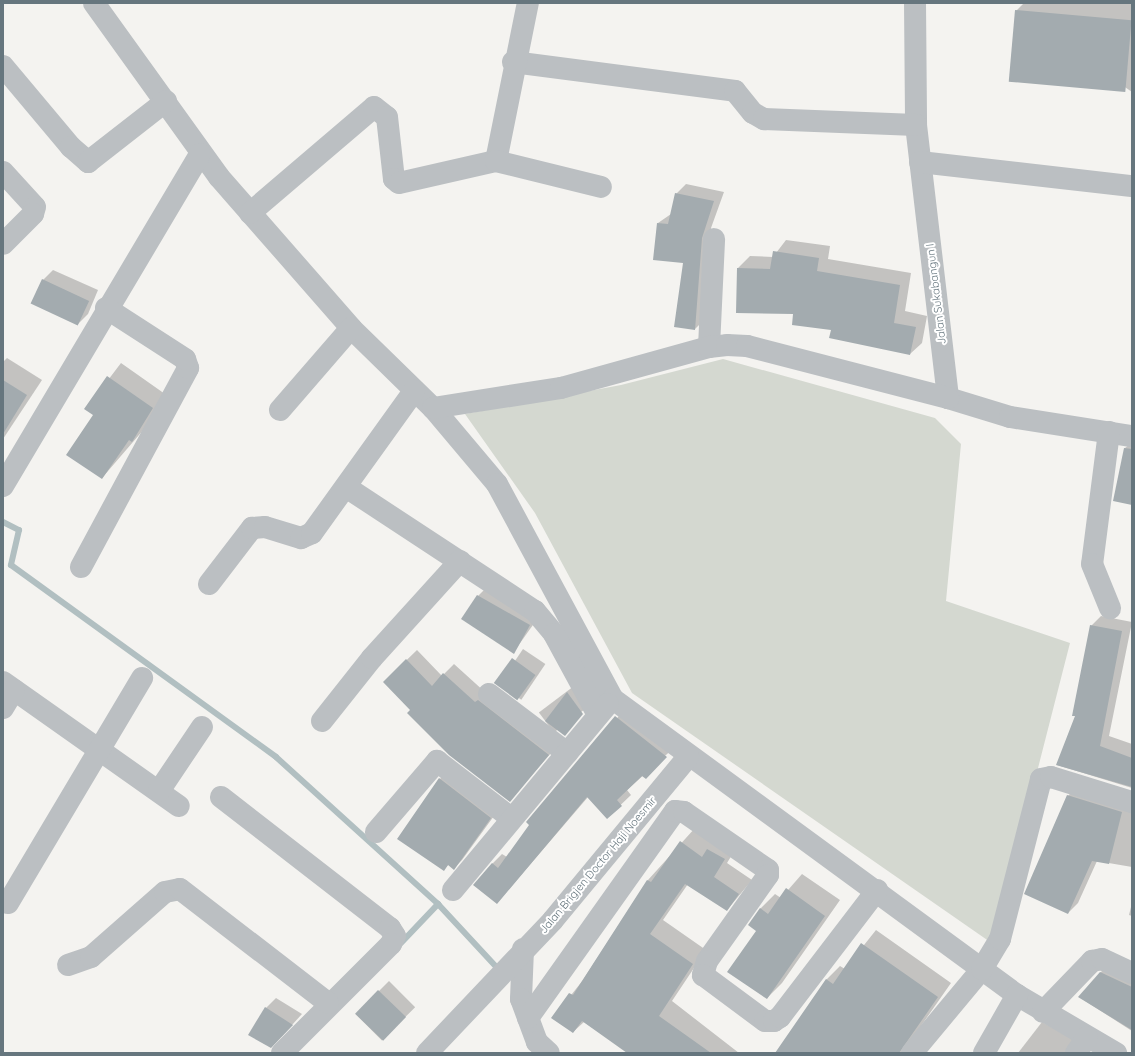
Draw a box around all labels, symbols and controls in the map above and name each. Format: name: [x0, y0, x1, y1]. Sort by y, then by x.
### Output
street label: Jalan Sukabangun I: [923, 243, 949, 345]
street label: Jalan Brigjen Doctor Haji Noesmir: [537, 794, 659, 936]

